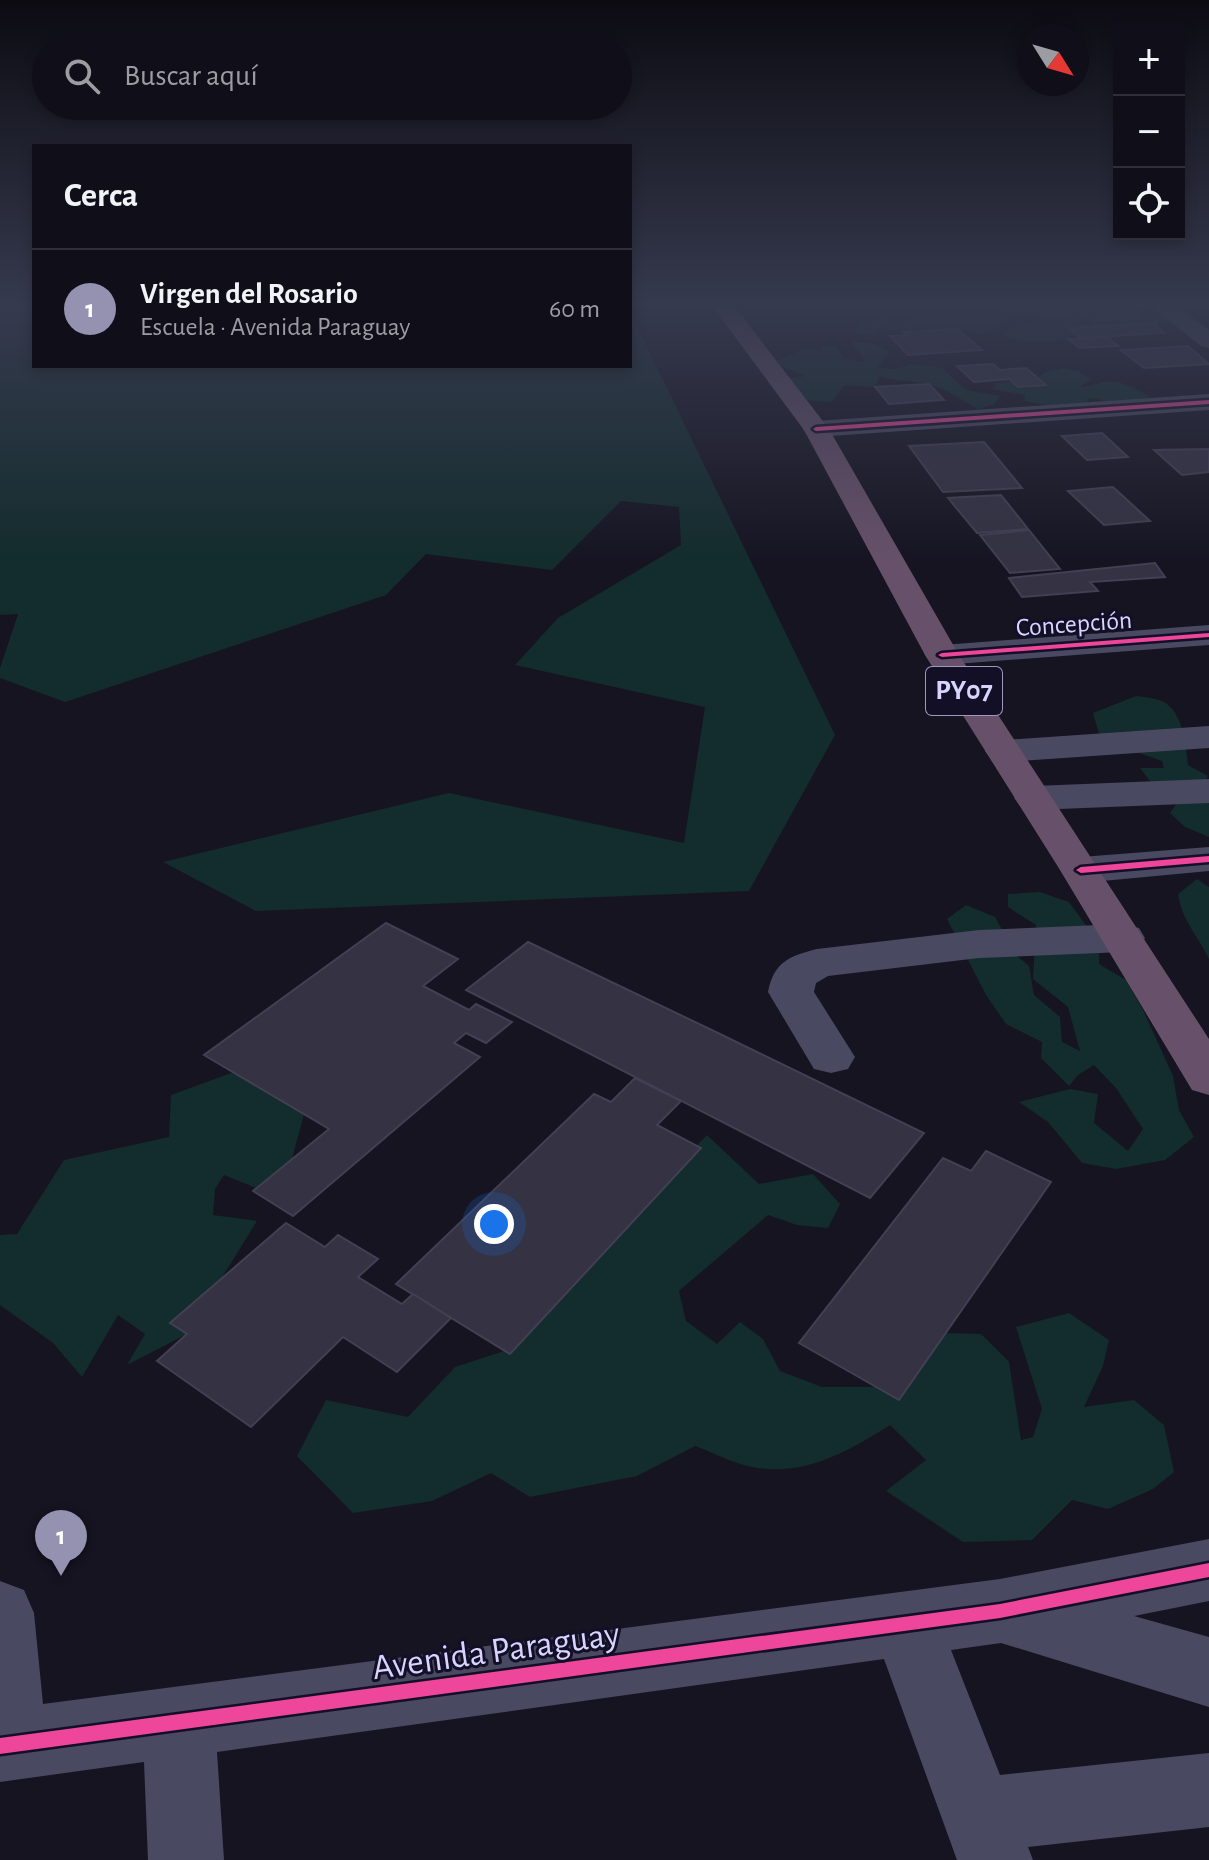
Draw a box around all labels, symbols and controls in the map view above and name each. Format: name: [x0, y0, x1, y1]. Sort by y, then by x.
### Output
north arrow: [1017, 24, 1089, 96]
map controls: [1113, 24, 1185, 240]
button: +: [1113, 24, 1185, 96]
search box: [32, 32, 632, 120]
icon: search: [60, 54, 104, 98]
text: Buscar aquí: [124, 61, 258, 91]
button: −: [1113, 96, 1185, 168]
button: locate: [1113, 168, 1185, 240]
text: Cerca: [64, 179, 138, 213]
text: Virgen del Rosario: [140, 279, 358, 309]
text: 1: [85, 296, 95, 322]
text: 60 m: [549, 296, 600, 322]
text: Escuela · Avenida Paraguay: [140, 314, 410, 340]
street label: Concepción: [1015, 607, 1133, 641]
road number: PY07: [926, 667, 1002, 715]
your location: [474, 1204, 514, 1244]
pin: 1: [35, 1510, 87, 1576]
street label: Avenida Paraguay: [370, 1616, 622, 1686]

